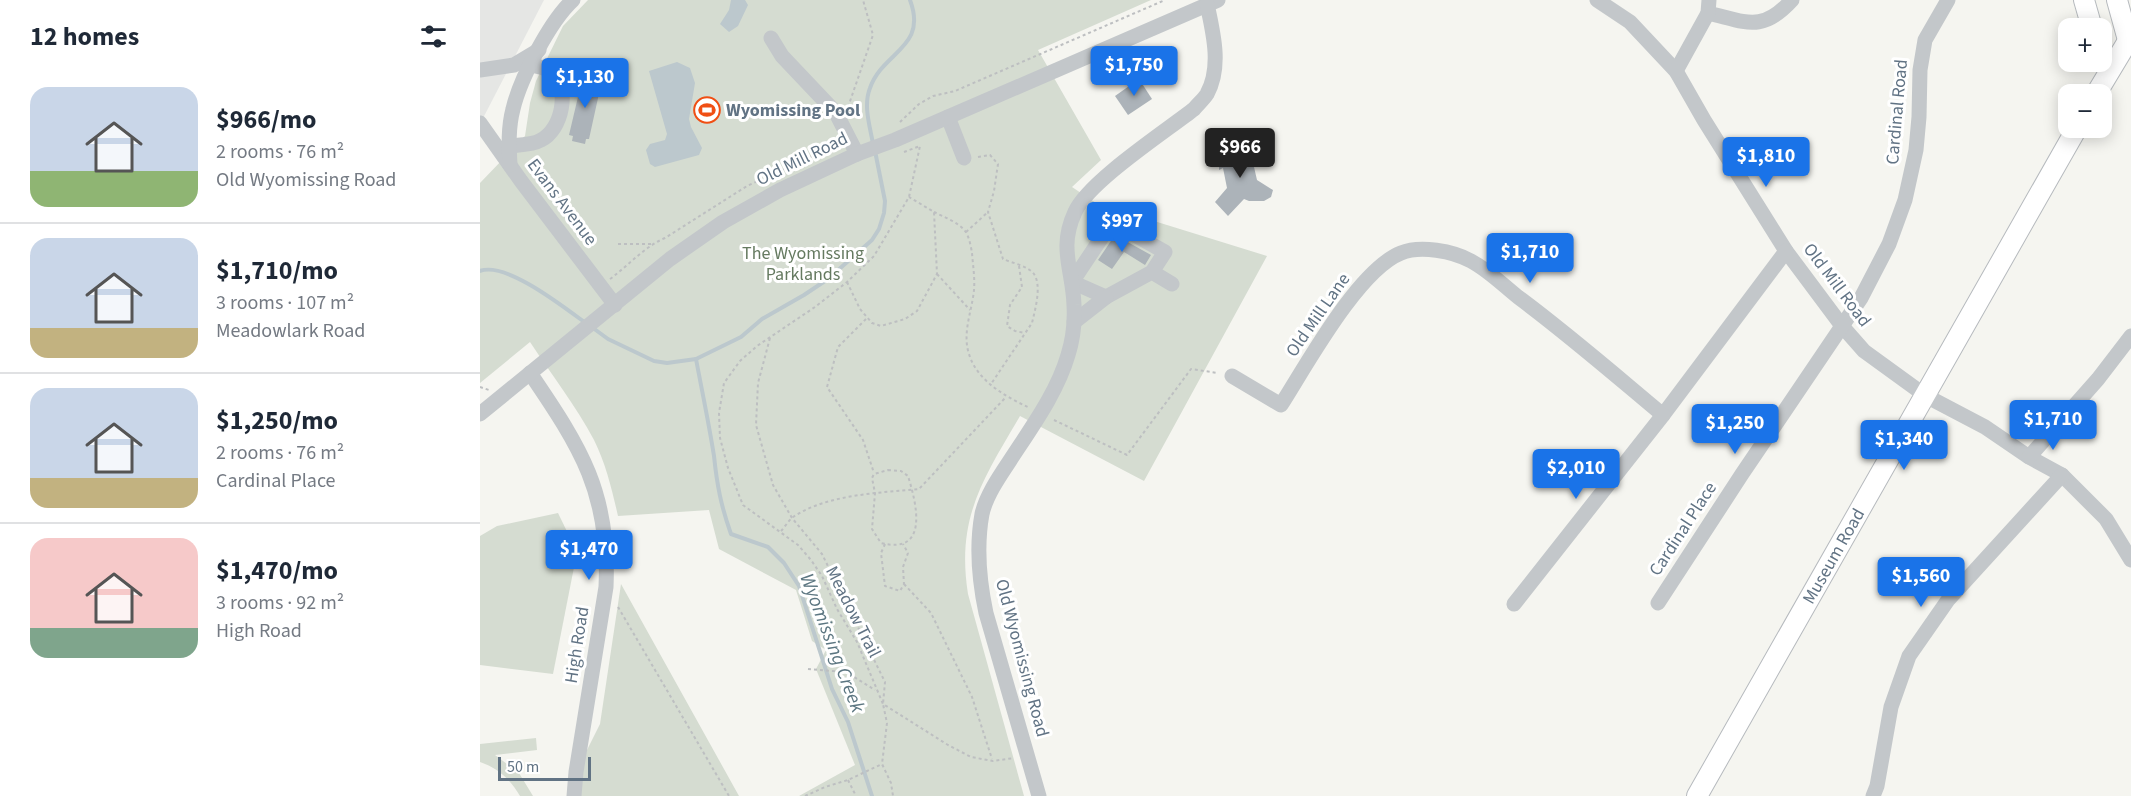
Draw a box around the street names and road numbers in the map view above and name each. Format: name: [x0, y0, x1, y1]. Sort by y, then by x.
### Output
street label: Cardinal Road: [1880, 58, 1914, 166]
street label: Old Mill Road: [752, 126, 852, 192]
street label: Evans Avenue: [521, 153, 603, 251]
street label: Old Mill Road: [1797, 238, 1877, 332]
street label: Old Mill Lane: [1280, 268, 1356, 362]
street label: Cardinal Place: [1643, 477, 1723, 581]
street label: Museum Road: [1796, 504, 1871, 609]
street label: Meadow Trail: [819, 562, 887, 662]
street label: Old Wyomissing Road: [989, 576, 1055, 740]
street label: High Road: [559, 605, 595, 685]

